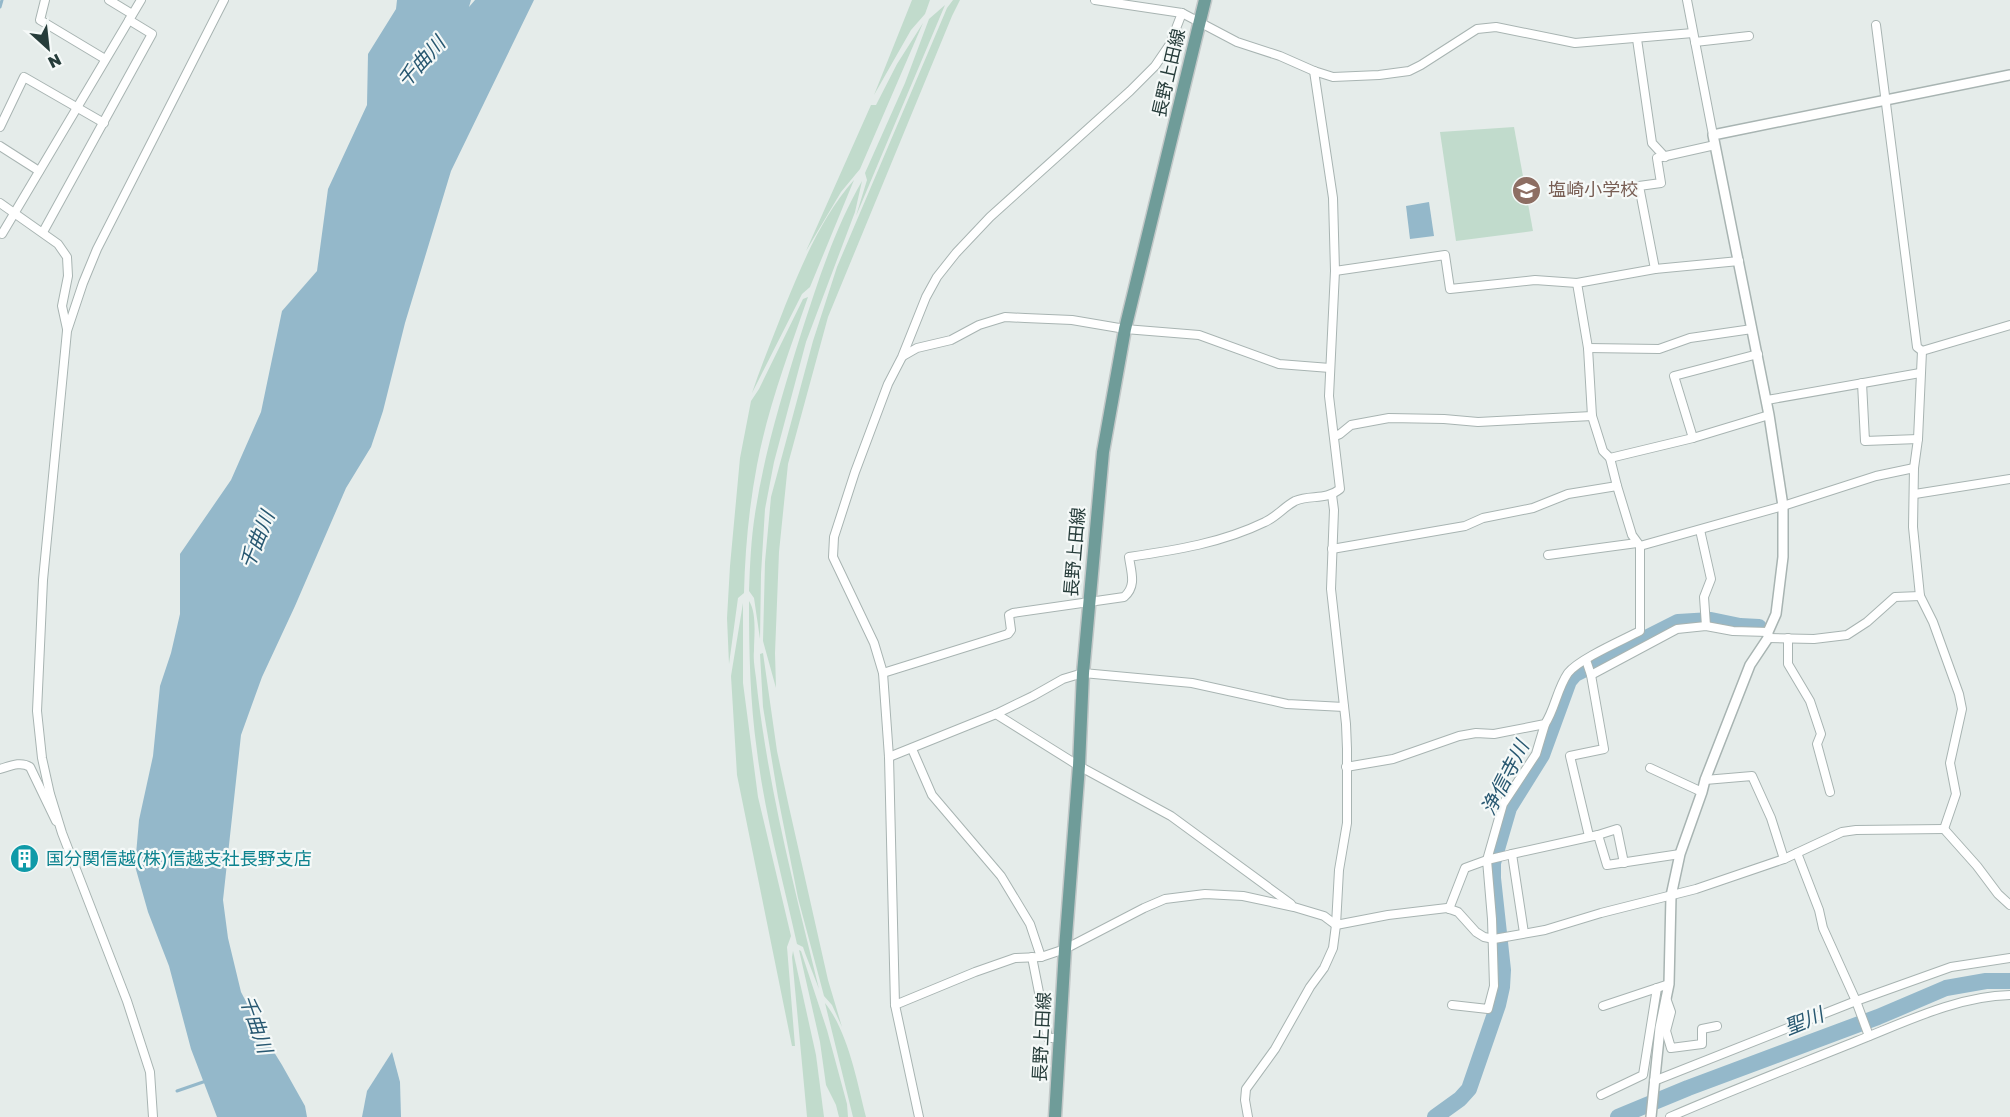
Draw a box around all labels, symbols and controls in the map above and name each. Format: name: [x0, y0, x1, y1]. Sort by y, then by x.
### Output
north arrow: [18, 18, 78, 78]
street label: 長野上田線: [1147, 26, 1189, 119]
water label: 千曲川: [391, 30, 451, 92]
text: N: [45, 50, 65, 73]
school or university icon: 塩崎小学校: [1511, 174, 1543, 206]
place label: 塩崎小学校: [1548, 178, 1638, 200]
water label: 千曲川: [234, 505, 279, 572]
street label: 長野上田線: [1059, 506, 1089, 598]
water label: 浄信寺川: [1475, 735, 1534, 819]
building icon: 国分関信越(株)信越支社長野支店: [9, 843, 41, 875]
place label: 国分関信越(株)信越支社長野支店: [46, 847, 312, 869]
water label: 千曲川: [236, 991, 279, 1058]
street label: 長野上田線: [1028, 991, 1054, 1082]
water label: 聖川: [1781, 1001, 1829, 1039]

